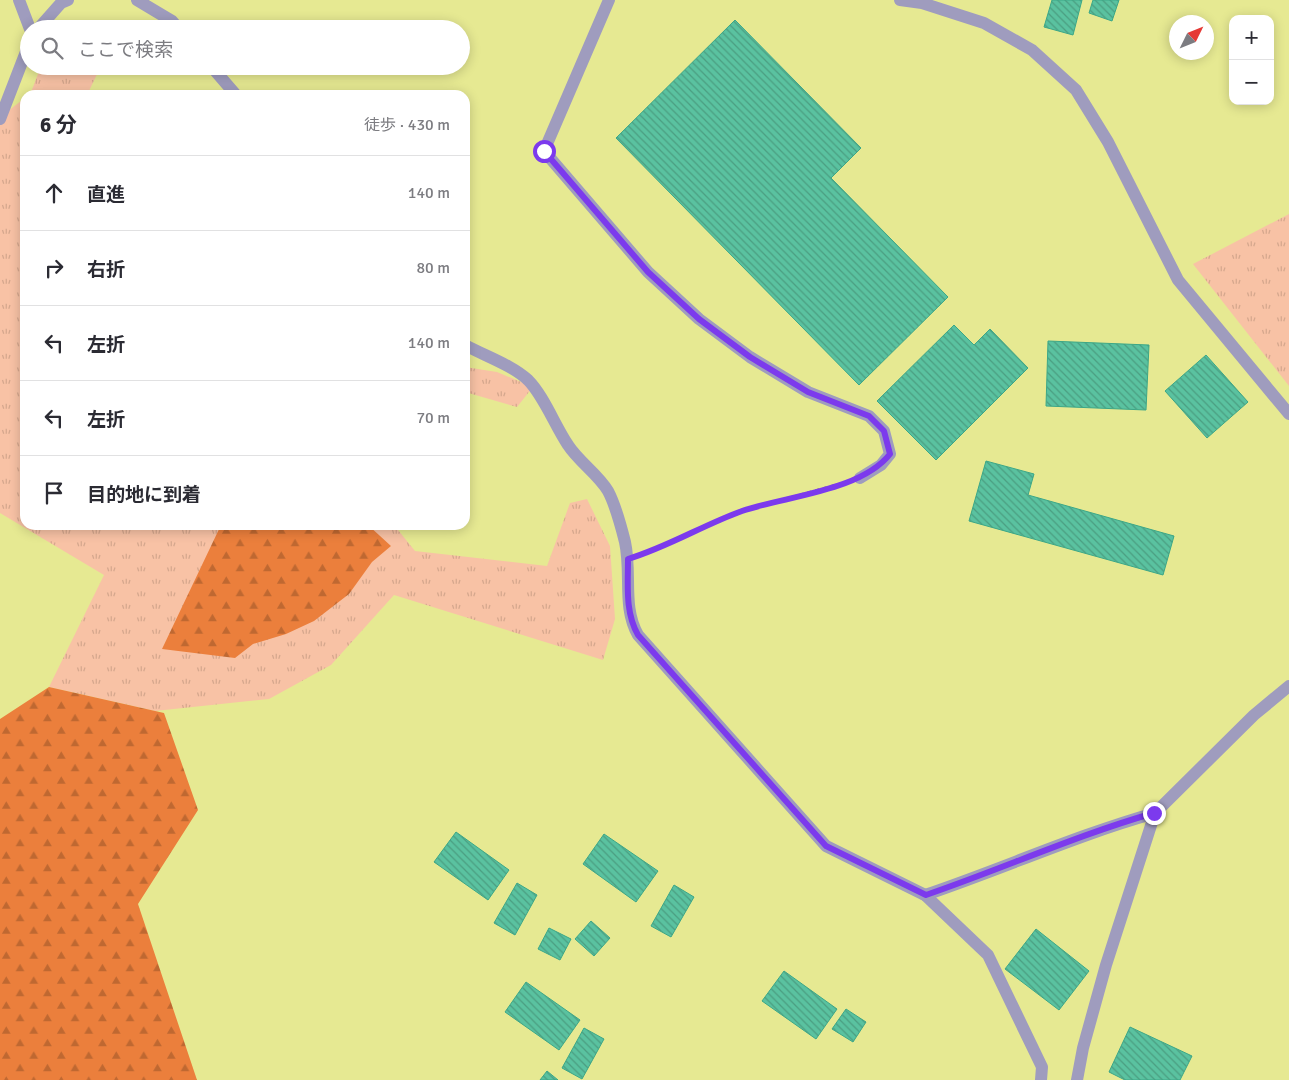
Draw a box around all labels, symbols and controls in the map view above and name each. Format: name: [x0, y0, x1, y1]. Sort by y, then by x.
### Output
north arrow: [1169, 15, 1214, 60]
map controls: [1229, 15, 1274, 105]
button: +: [1229, 15, 1274, 60]
search box: [20, 20, 470, 75]
icon: search: [38, 34, 66, 62]
text: ここで検索: [78, 38, 173, 62]
button: −: [1229, 60, 1274, 105]
text: 6 分: [40, 112, 77, 138]
text: 徒歩 · 430 m: [364, 115, 450, 135]
route start: [533, 140, 556, 163]
icon: ahead: [40, 179, 68, 207]
text: 直進: [87, 183, 125, 207]
text: 140 m: [408, 183, 450, 203]
icon: right: [40, 254, 68, 282]
text: 右折: [87, 258, 125, 282]
text: 80 m: [416, 258, 450, 278]
icon: left: [40, 329, 68, 357]
text: 左折: [87, 333, 125, 357]
text: 140 m: [408, 333, 450, 353]
icon: left: [40, 404, 68, 432]
text: 左折: [87, 408, 125, 432]
text: 70 m: [416, 408, 450, 428]
icon: arrive: [40, 479, 68, 507]
text: 目的地に到着: [87, 483, 201, 507]
route end: [1143, 802, 1166, 825]

